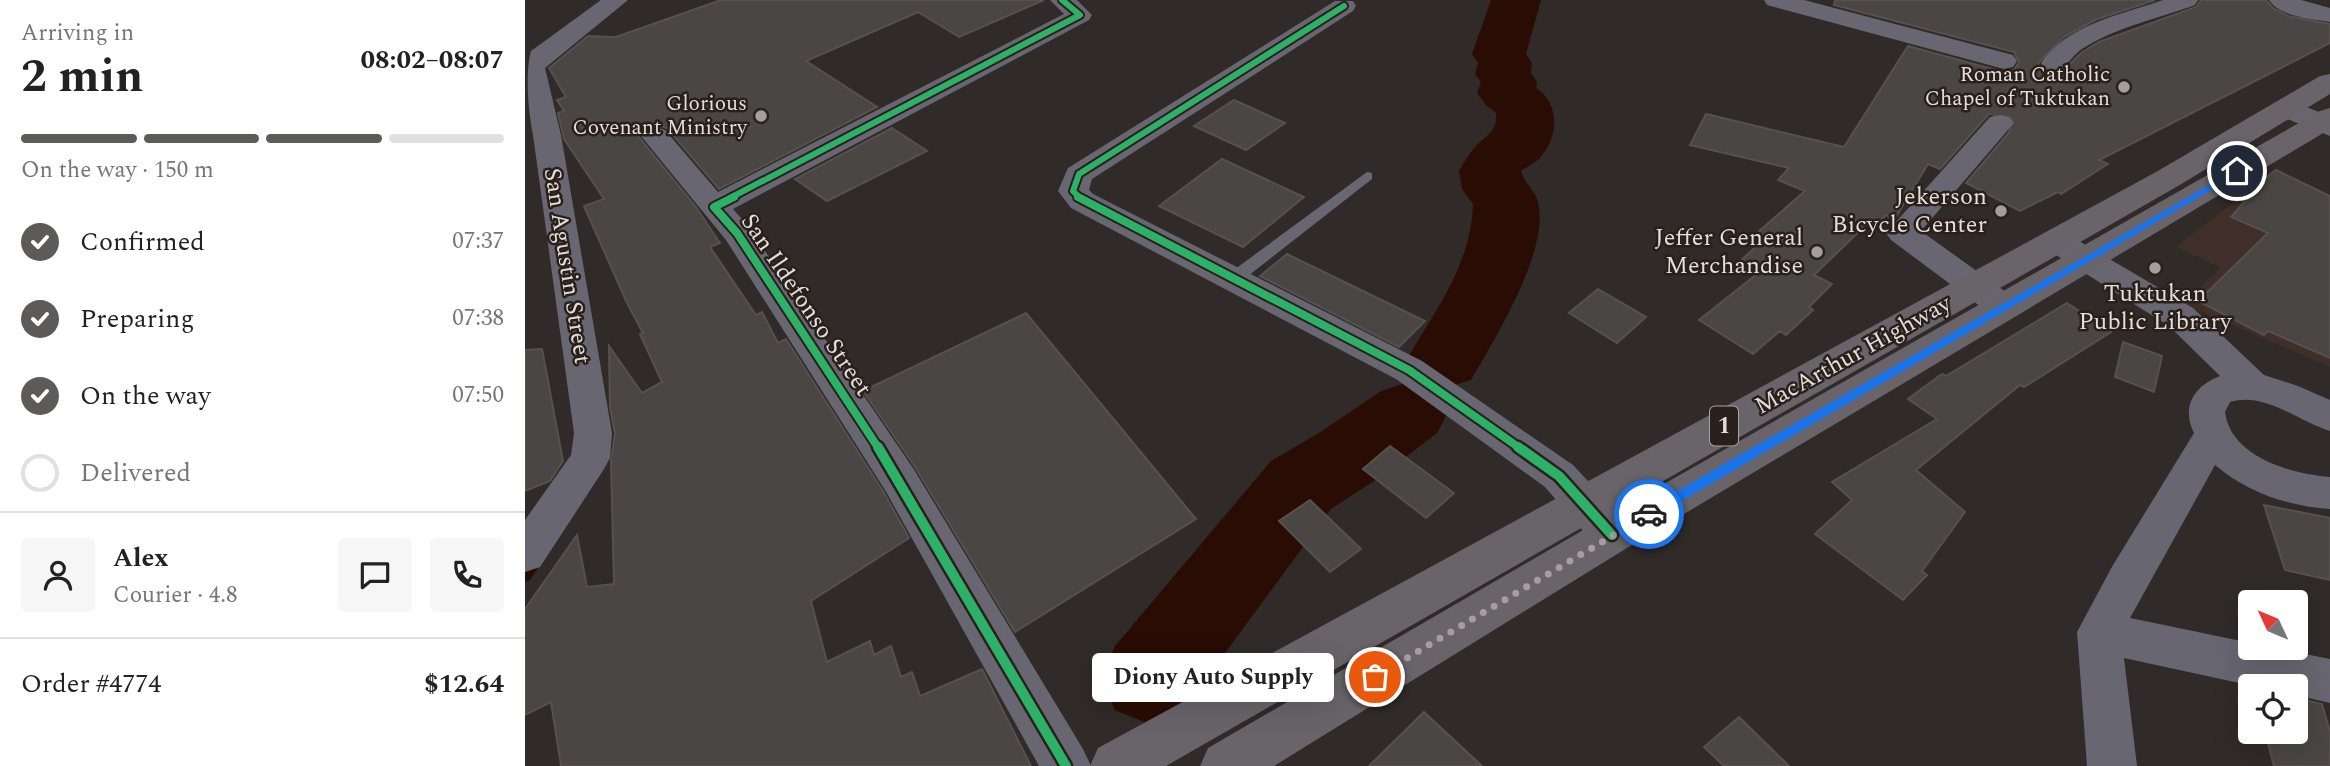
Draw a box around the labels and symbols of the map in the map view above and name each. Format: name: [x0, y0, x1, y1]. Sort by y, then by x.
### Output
place label: Roman Catholic Chapel of Tuktukan: [1925, 59, 2110, 115]
marker: Roman Catholic Chapel of Tuktukan: [2116, 79, 2132, 95]
place label: Glorious Covenant Ministry: [573, 88, 748, 144]
marker: Glorious Covenant Ministry: [753, 108, 769, 124]
pin: [2207, 141, 2267, 201]
street label: San Agustin Street: [534, 165, 600, 367]
place label: Jekerson Bicycle Center: [1832, 179, 1987, 243]
marker: Jekerson Bicycle Center: [1993, 203, 2009, 219]
street label: San Ildefonso Street: [731, 206, 881, 404]
place label: Jeffer General Merchandise: [1655, 220, 1803, 284]
marker: Jeffer General Merchandise: [1809, 244, 1825, 260]
marker: Tuktukan Public Library: [2147, 260, 2163, 276]
place label: Tuktukan Public Library: [2079, 276, 2233, 340]
street label: MacArthur Highway: [1748, 285, 1959, 424]
road number: 1: [1710, 406, 1738, 446]
courier: [1614, 479, 1684, 549]
north arrow: [2238, 590, 2308, 660]
pin: [1345, 647, 1405, 707]
callout: Diony Auto Supply: [1091, 652, 1333, 702]

